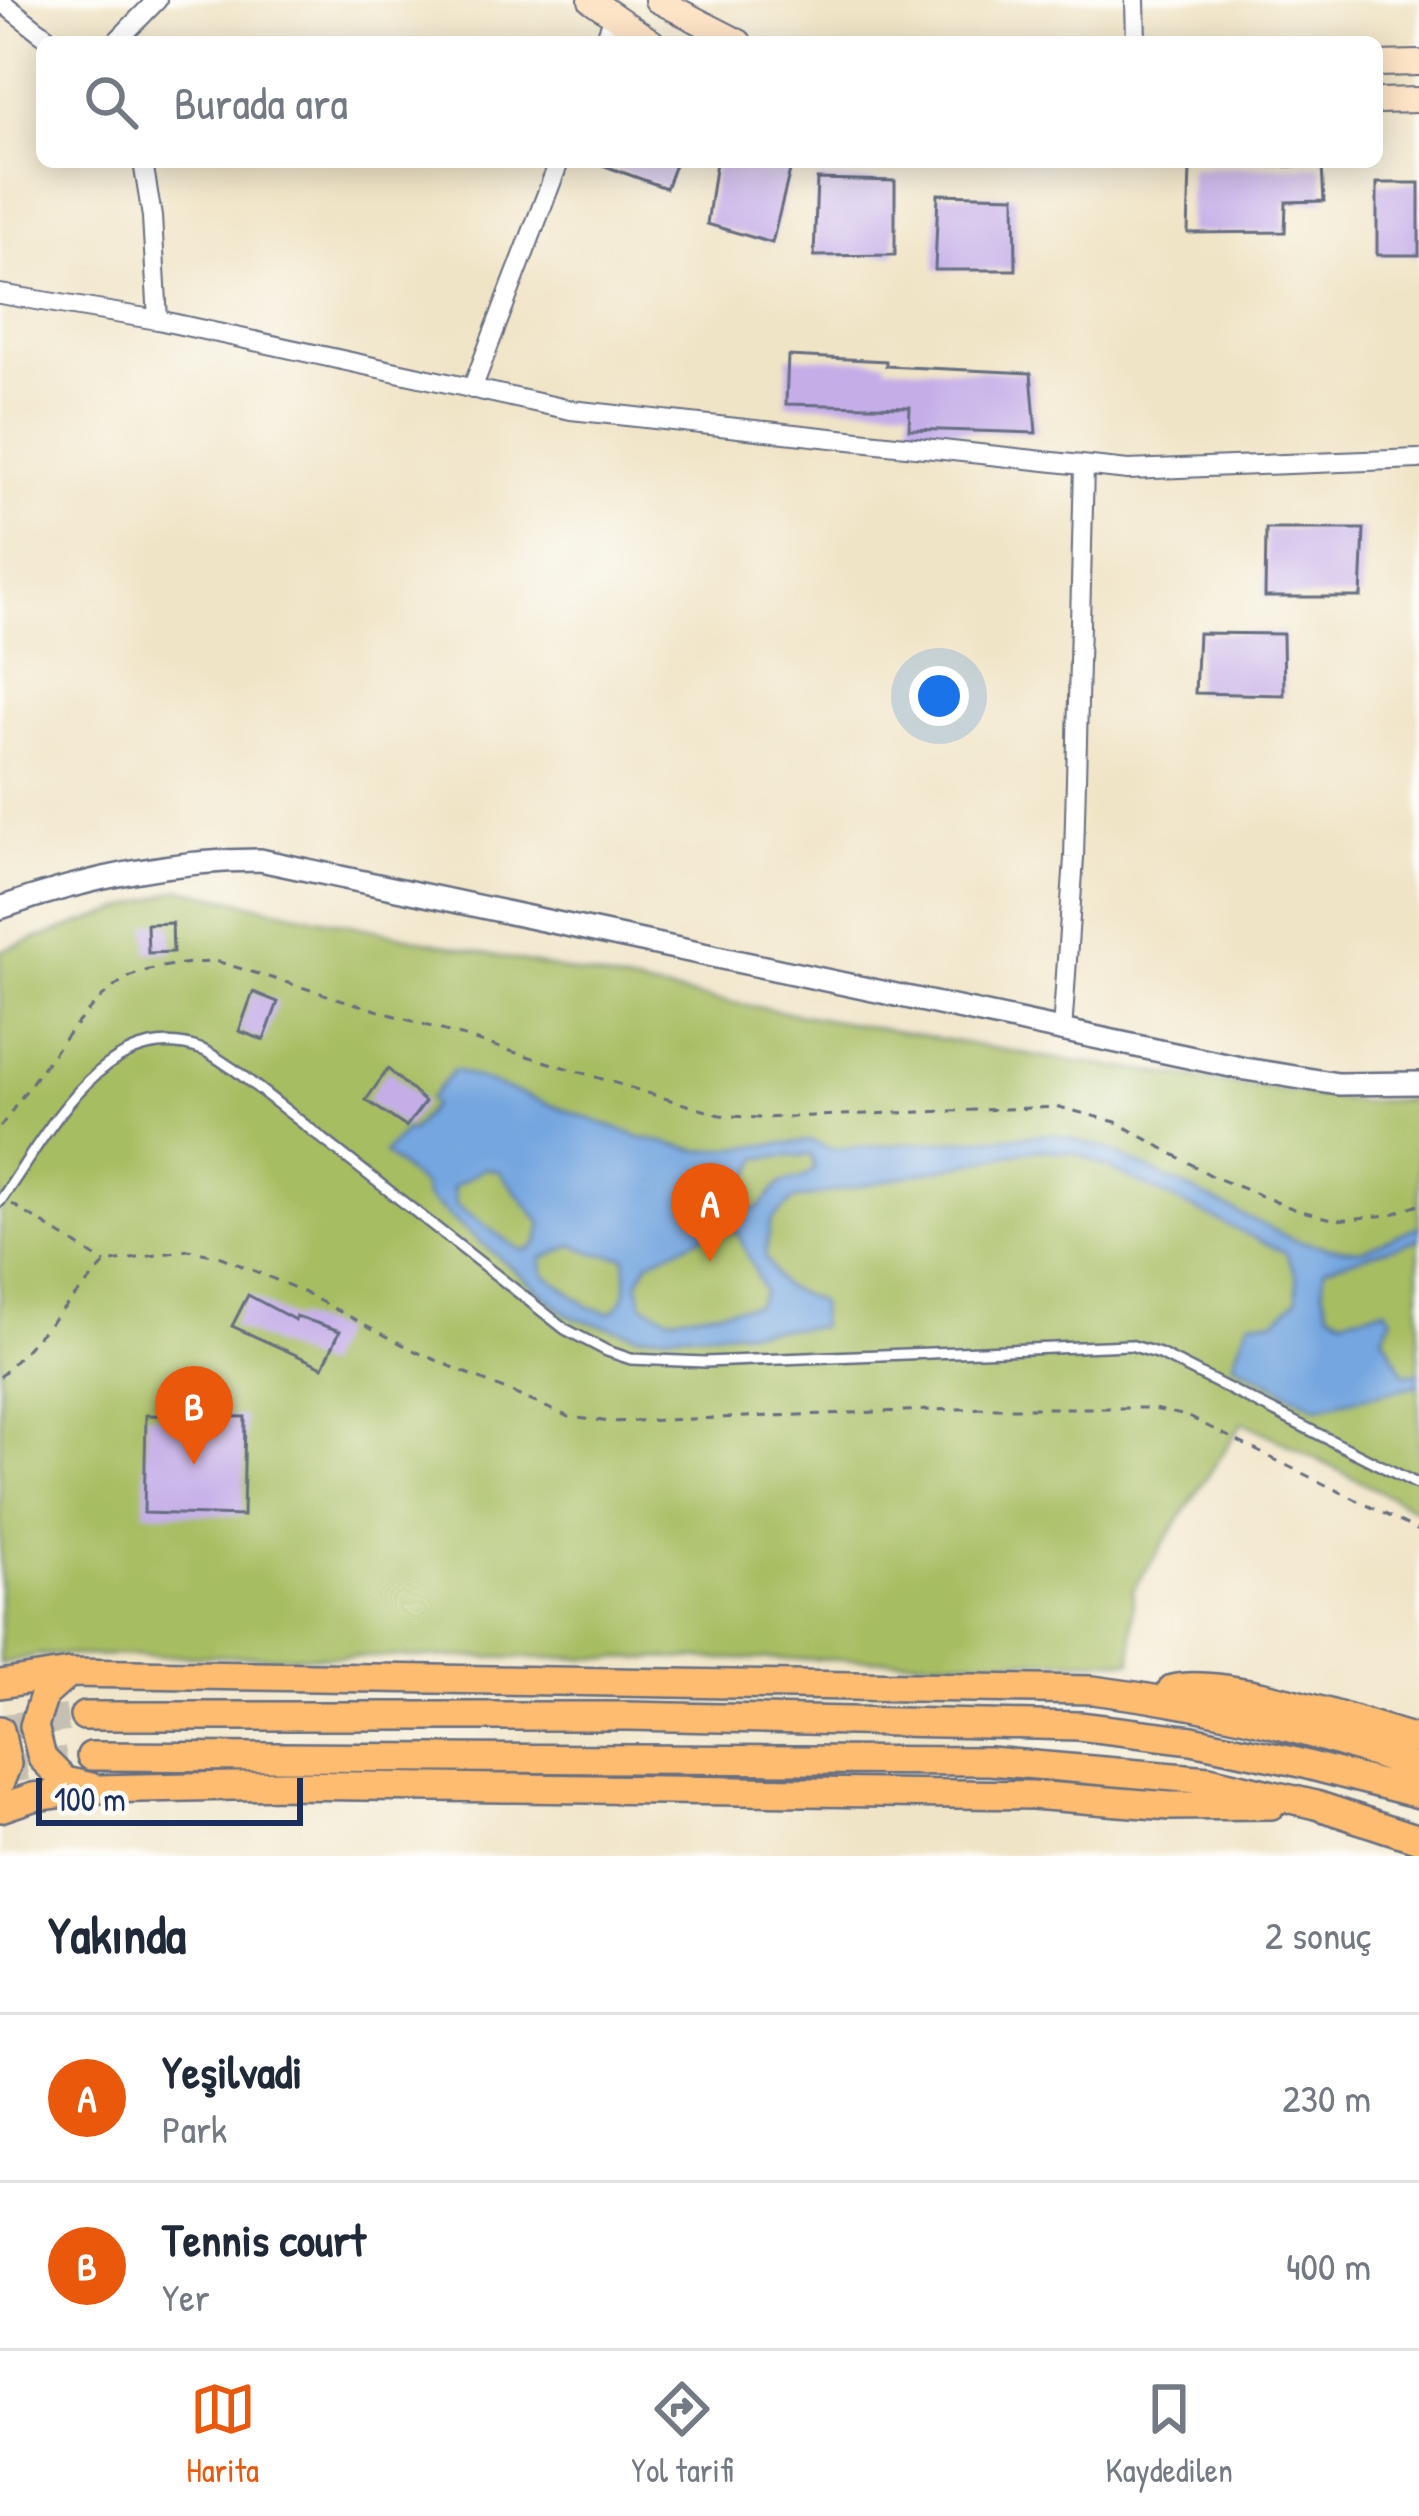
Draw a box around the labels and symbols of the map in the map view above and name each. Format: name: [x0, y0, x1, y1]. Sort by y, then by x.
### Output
your location: [909, 666, 969, 726]
pin: A: [671, 1163, 749, 1262]
pin: B: [155, 1366, 233, 1465]
scale bar: [36, 1772, 303, 1825]

